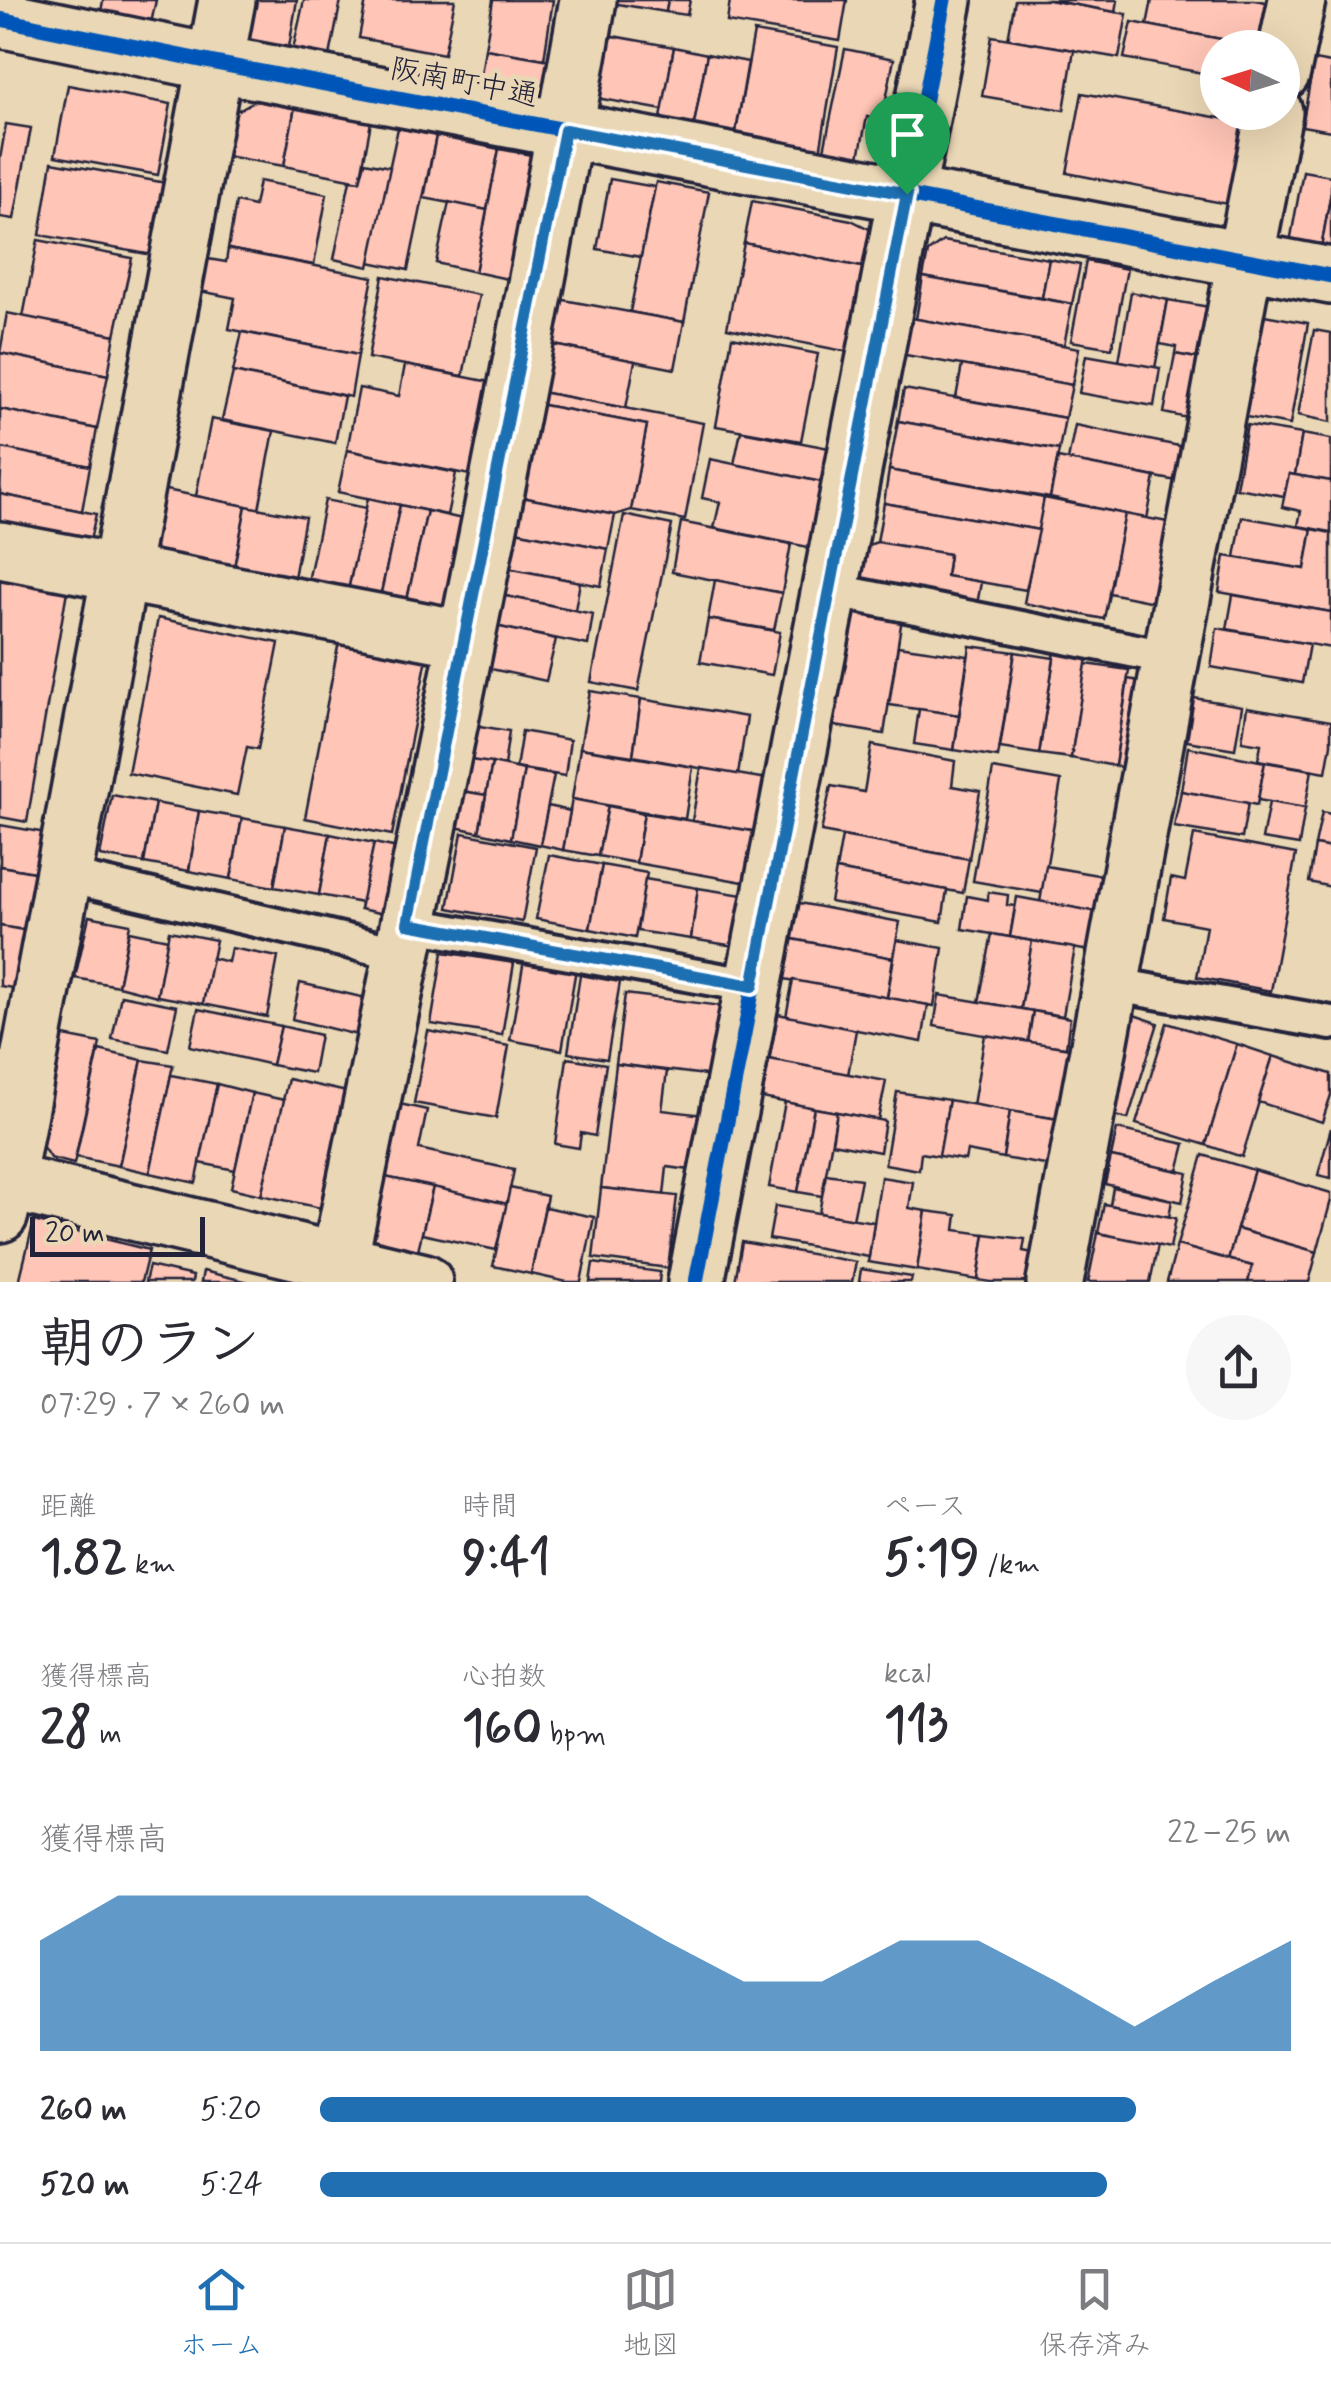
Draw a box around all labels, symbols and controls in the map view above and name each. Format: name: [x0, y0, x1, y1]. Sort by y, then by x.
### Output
north arrow: [1200, 30, 1300, 130]
map controls: [1200, 30, 1300, 130]
street label: 阪南町中通: [387, 50, 541, 116]
pin: [865, 92, 950, 195]
icon: arrive: [880, 107, 935, 162]
scale bar: [30, 1212, 205, 1256]
text: 20 m: [45, 1216, 105, 1253]
text: 朝のラン: [40, 1310, 260, 1382]
button: share: [1186, 1315, 1291, 1420]
text: 07:29 · 7 × 260 m: [40, 1384, 285, 1426]
text: 距離: [40, 1489, 96, 1526]
text: 時間: [462, 1489, 518, 1526]
text: ペース: [884, 1489, 966, 1526]
text: 1.82: [40, 1526, 127, 1592]
text: 9:41: [462, 1526, 551, 1592]
text: 5:19: [884, 1526, 980, 1592]
text: km: [127, 1547, 176, 1584]
text: /km: [980, 1547, 1040, 1584]
text: kcal: [884, 1656, 931, 1693]
text: 獲得標高: [40, 1659, 152, 1696]
text: 心拍数: [462, 1659, 546, 1696]
text: 113: [884, 1693, 948, 1759]
text: 28: [40, 1696, 92, 1762]
text: 160: [462, 1696, 542, 1762]
text: m: [92, 1717, 122, 1754]
text: bpm: [542, 1717, 606, 1754]
text: 22–25 m: [1167, 1812, 1291, 1854]
text: 獲得標高: [40, 1819, 168, 1861]
text: 260 m: [40, 2089, 127, 2131]
text: 5:20: [200, 2089, 262, 2131]
text: 520 m: [40, 2164, 129, 2206]
text: 5:24: [200, 2164, 263, 2206]
tab: ホーム: [180, 2262, 263, 2365]
tab: 地図: [623, 2262, 679, 2365]
tab: 保存済み: [1039, 2262, 1151, 2365]

